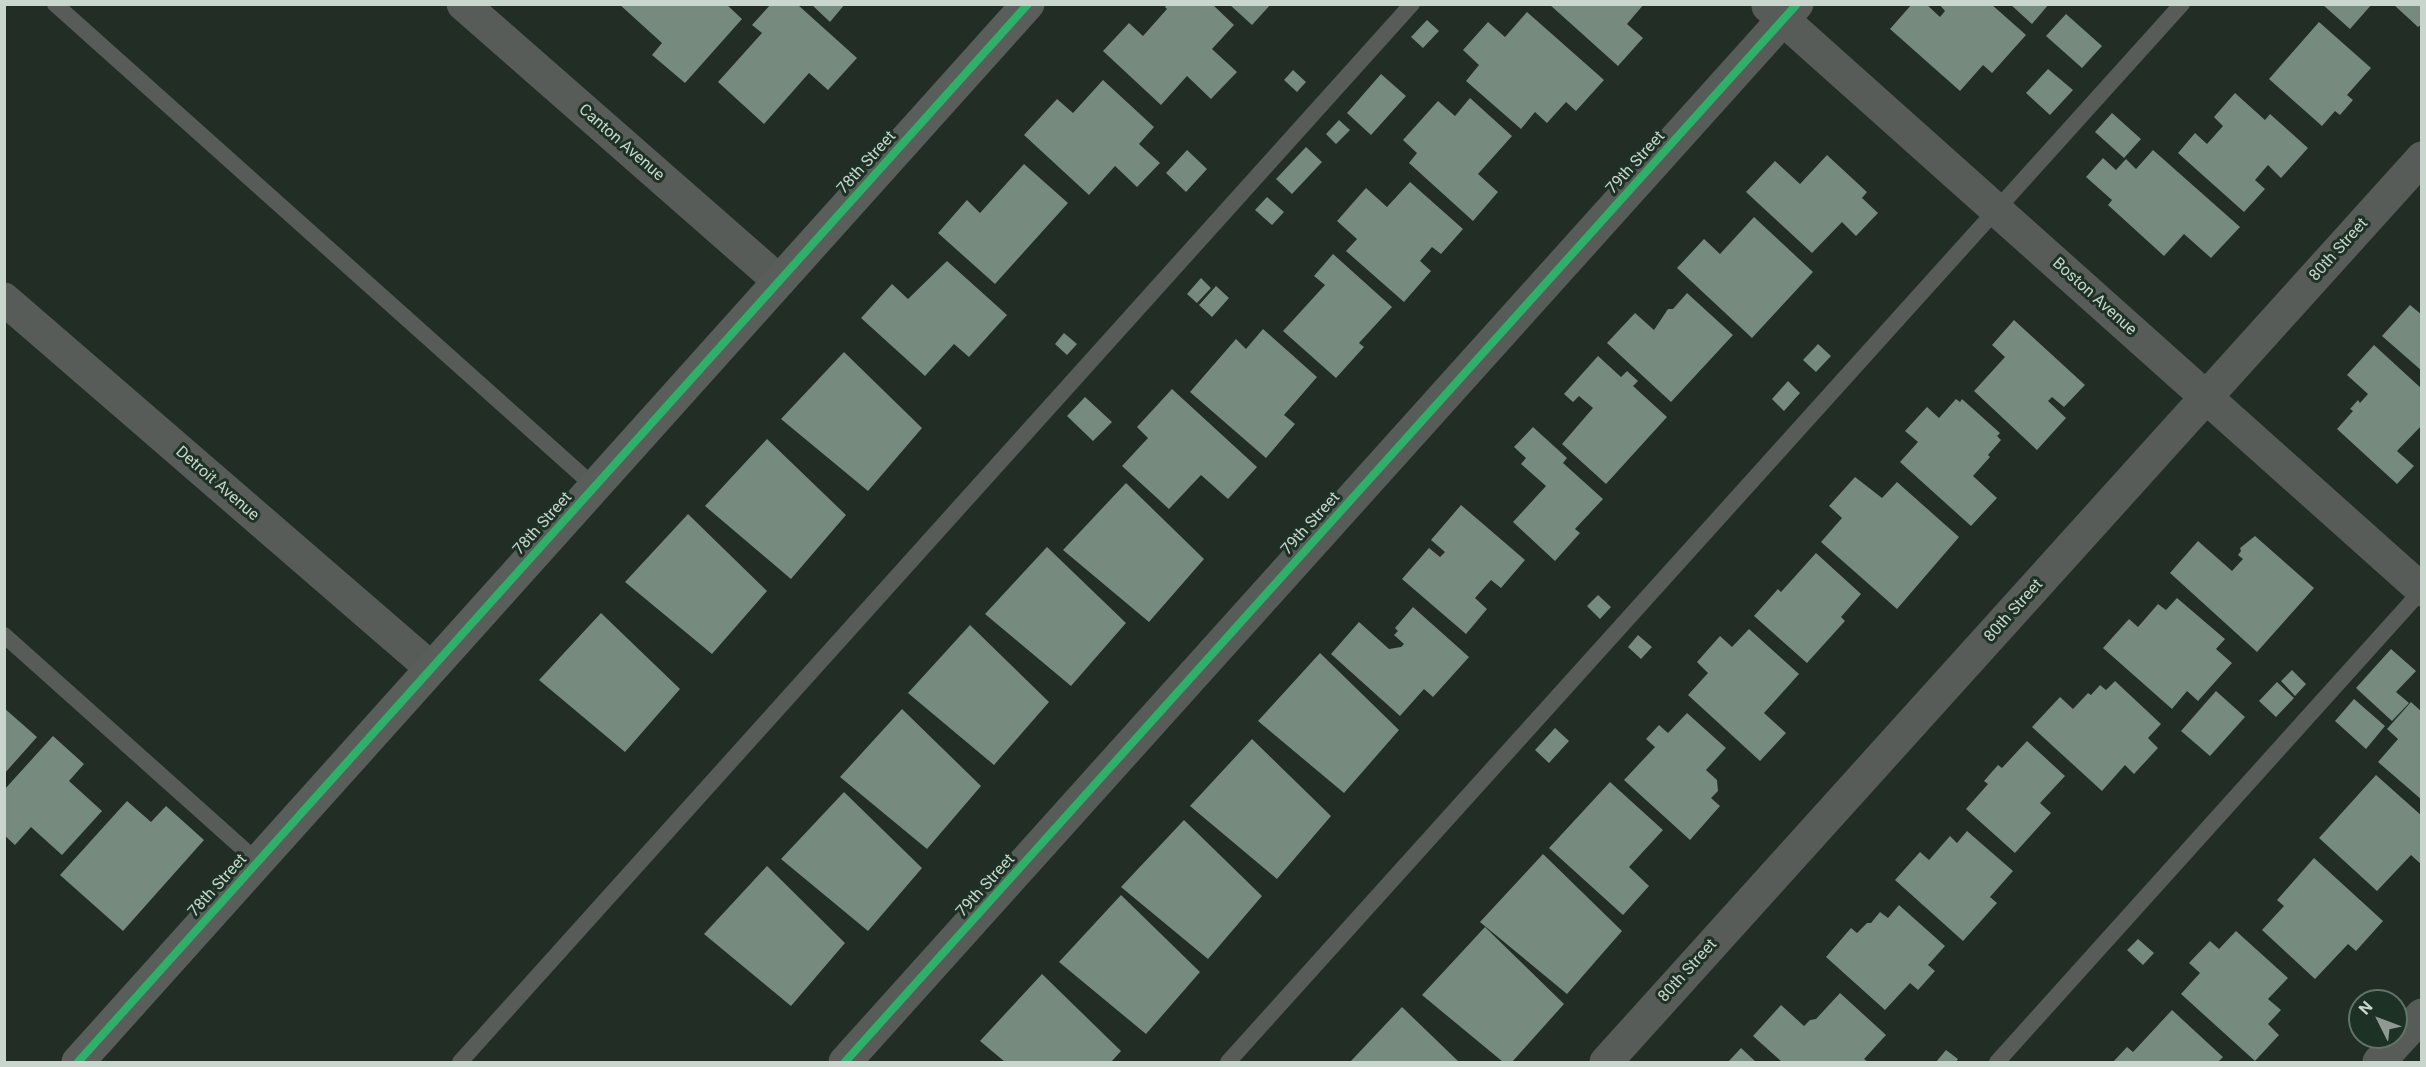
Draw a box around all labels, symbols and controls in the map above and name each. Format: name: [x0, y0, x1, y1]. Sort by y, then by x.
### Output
street label: Canton Avenue: [574, 101, 668, 185]
street label: 78th Street: [834, 128, 900, 198]
street label: 79th Street: [1603, 128, 1669, 198]
street label: 80th Street: [2306, 215, 2372, 285]
street label: Boston Avenue: [2048, 254, 2140, 340]
street label: Detroit Avenue: [171, 443, 263, 525]
street label: 78th Street: [510, 489, 576, 559]
street label: 79th Street: [1278, 489, 1344, 559]
street label: 80th Street: [1981, 576, 2047, 646]
street label: 78th Street: [185, 851, 251, 921]
street label: 79th Street: [953, 851, 1019, 921]
street label: 80th Street: [1655, 936, 1721, 1006]
north arrow: [2348, 989, 2408, 1049]
text: N: [2355, 997, 2377, 1019]

